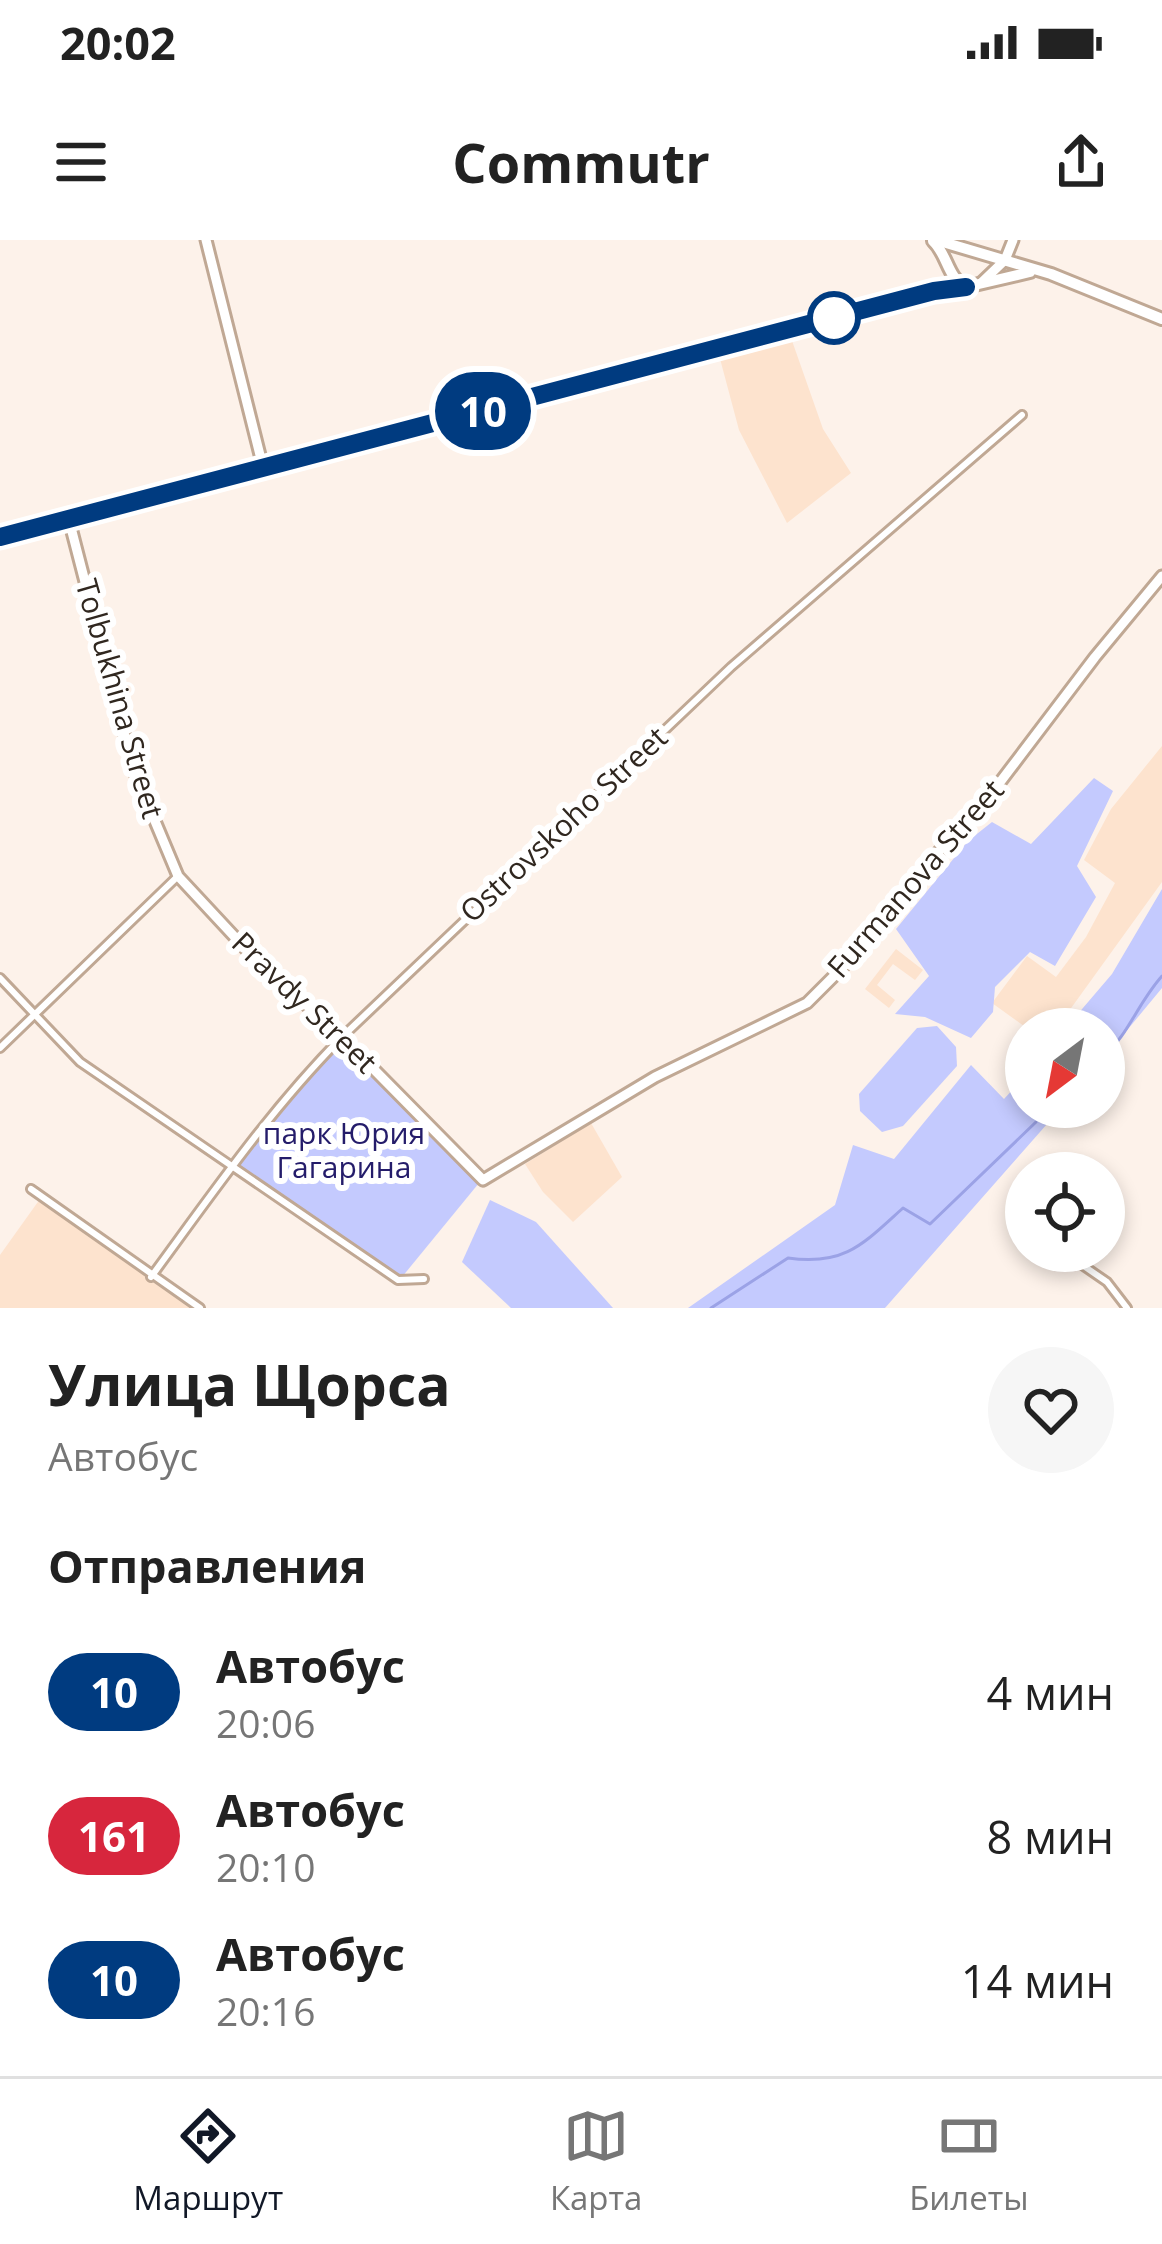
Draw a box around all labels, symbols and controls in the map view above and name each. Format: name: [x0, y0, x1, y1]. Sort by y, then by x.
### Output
text: 20:02: [60, 12, 176, 73]
text: Commutr: [452, 125, 710, 199]
icon: menu: [48, 129, 114, 195]
icon: share: [1048, 129, 1114, 195]
unlabelled marker: [809, 293, 859, 343]
line badge: 10: [429, 372, 537, 450]
text: 10: [459, 382, 507, 439]
street label: Tolbukhina Street: [67, 574, 174, 823]
street label: Ostrovskoho Street: [450, 717, 676, 931]
street label: Furmanova Street: [817, 770, 1012, 986]
street label: Pravdy Street: [224, 922, 387, 1082]
north arrow: [1005, 1008, 1125, 1128]
map controls: [1005, 1008, 1125, 1272]
park label: парк Юрия Гагарина: [263, 1112, 425, 1187]
button: locate: [1005, 1152, 1125, 1272]
text: Улица Щорса: [48, 1345, 451, 1423]
button: heart: [988, 1347, 1114, 1473]
text: Автобус: [48, 1429, 198, 1482]
text: Отправления: [48, 1535, 367, 1596]
text: Автобус: [216, 1635, 405, 1696]
text: 4 мин: [986, 1662, 1114, 1723]
text: 10: [90, 1663, 138, 1720]
text: 20:06: [216, 1696, 315, 1749]
text: Автобус: [216, 1779, 405, 1840]
text: 8 мин: [986, 1806, 1114, 1867]
text: 161: [78, 1807, 150, 1864]
text: 20:10: [216, 1840, 315, 1893]
text: Автобус: [216, 1923, 405, 1984]
text: 14 мин: [961, 1950, 1114, 2011]
text: 10: [90, 1951, 138, 2008]
text: 20:16: [216, 1984, 315, 2037]
tab: Маршрут: [133, 2103, 283, 2220]
tab: Карта: [550, 2103, 642, 2220]
tab: Билеты: [909, 2103, 1029, 2220]

